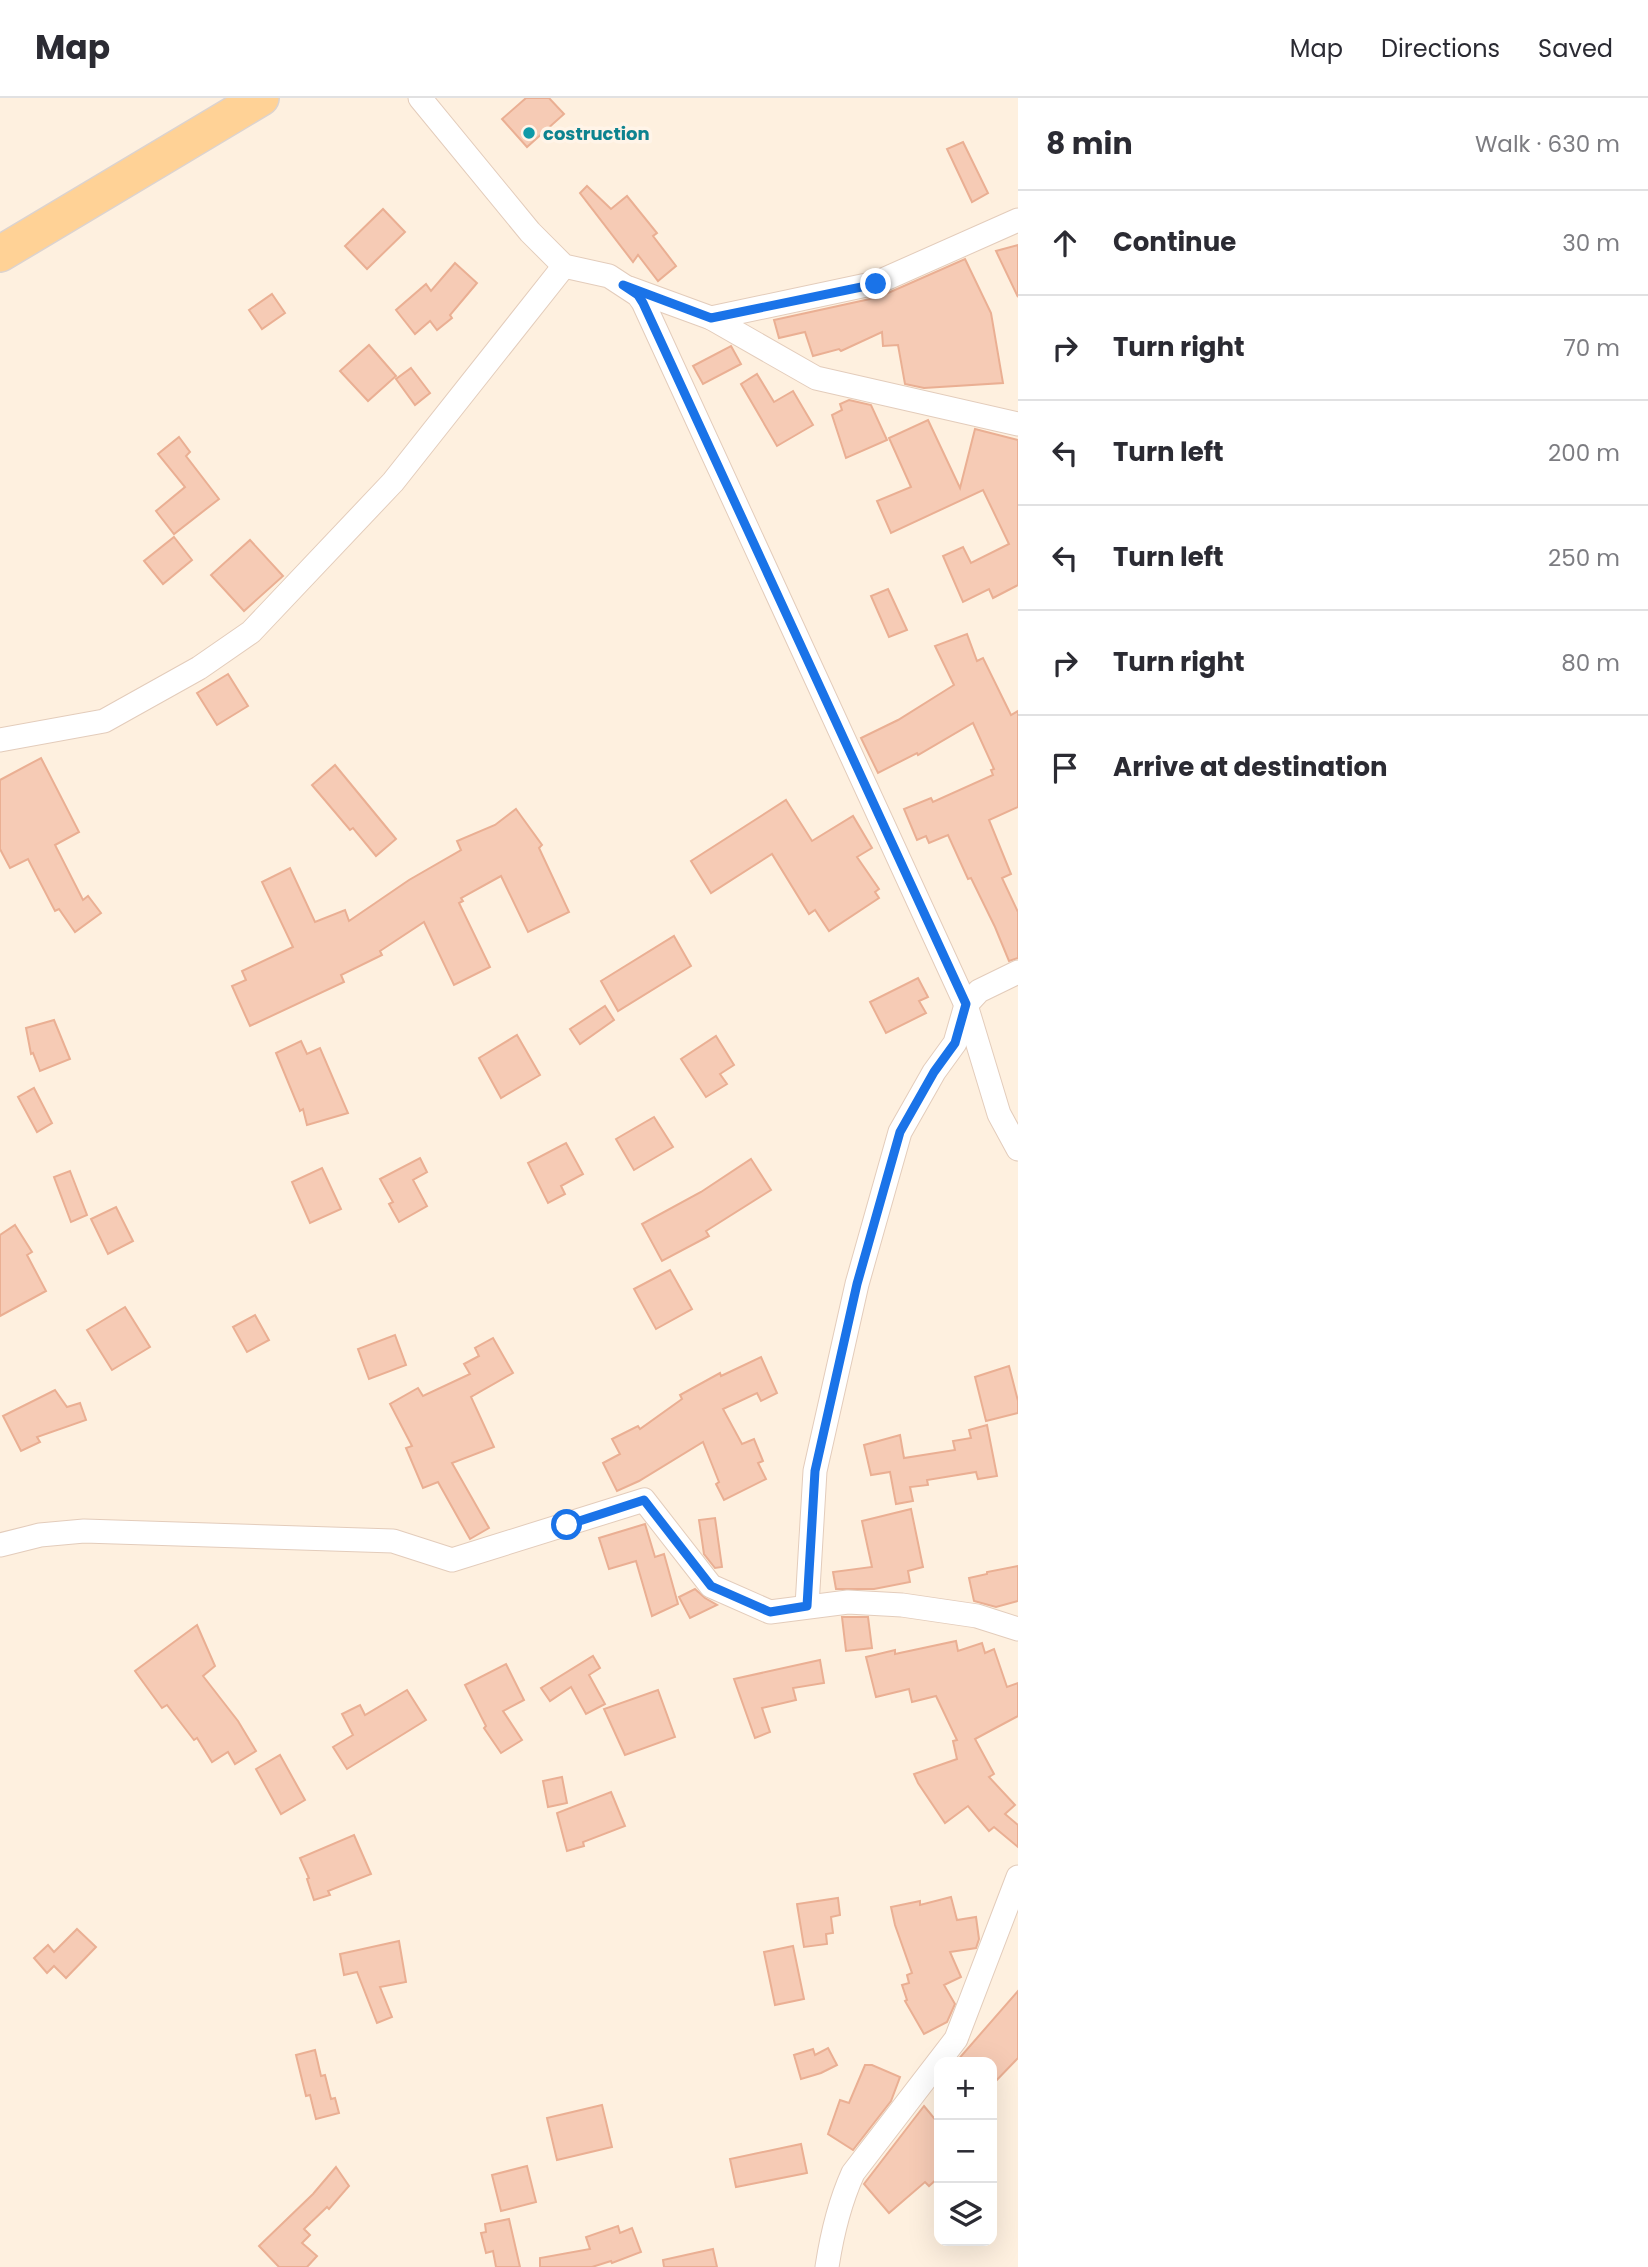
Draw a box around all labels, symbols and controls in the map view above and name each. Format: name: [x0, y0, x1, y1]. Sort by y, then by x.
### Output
text: Map: [35, 24, 110, 71]
text: Map: [1290, 32, 1343, 65]
text: Directions: [1381, 32, 1500, 65]
text: Saved: [1538, 32, 1613, 65]
place label: costruction: [543, 121, 650, 146]
text: 8 min: [1046, 122, 1133, 165]
marker: costruction: [521, 125, 537, 141]
text: Walk · 630 m: [1475, 128, 1620, 160]
icon: ahead: [1046, 224, 1084, 262]
text: Continue: [1113, 224, 1236, 260]
text: 30 m: [1562, 227, 1620, 259]
route end: [860, 268, 891, 299]
icon: right: [1046, 329, 1084, 367]
text: Turn right: [1113, 329, 1245, 365]
text: 70 m: [1563, 332, 1620, 364]
icon: left: [1046, 434, 1084, 472]
text: Turn left: [1113, 434, 1224, 470]
text: 200 m: [1548, 437, 1620, 469]
icon: left: [1046, 539, 1084, 577]
text: Turn left: [1113, 539, 1224, 575]
text: 250 m: [1548, 542, 1620, 574]
icon: right: [1046, 644, 1084, 682]
text: Turn right: [1113, 644, 1245, 680]
text: 80 m: [1561, 647, 1620, 679]
icon: arrive: [1046, 749, 1084, 787]
text: Arrive at destination: [1113, 749, 1388, 785]
route start: [551, 1509, 582, 1540]
map controls: [934, 2057, 997, 2246]
button: +: [934, 2057, 997, 2120]
button: −: [934, 2120, 997, 2183]
button: layers: [934, 2183, 997, 2246]

